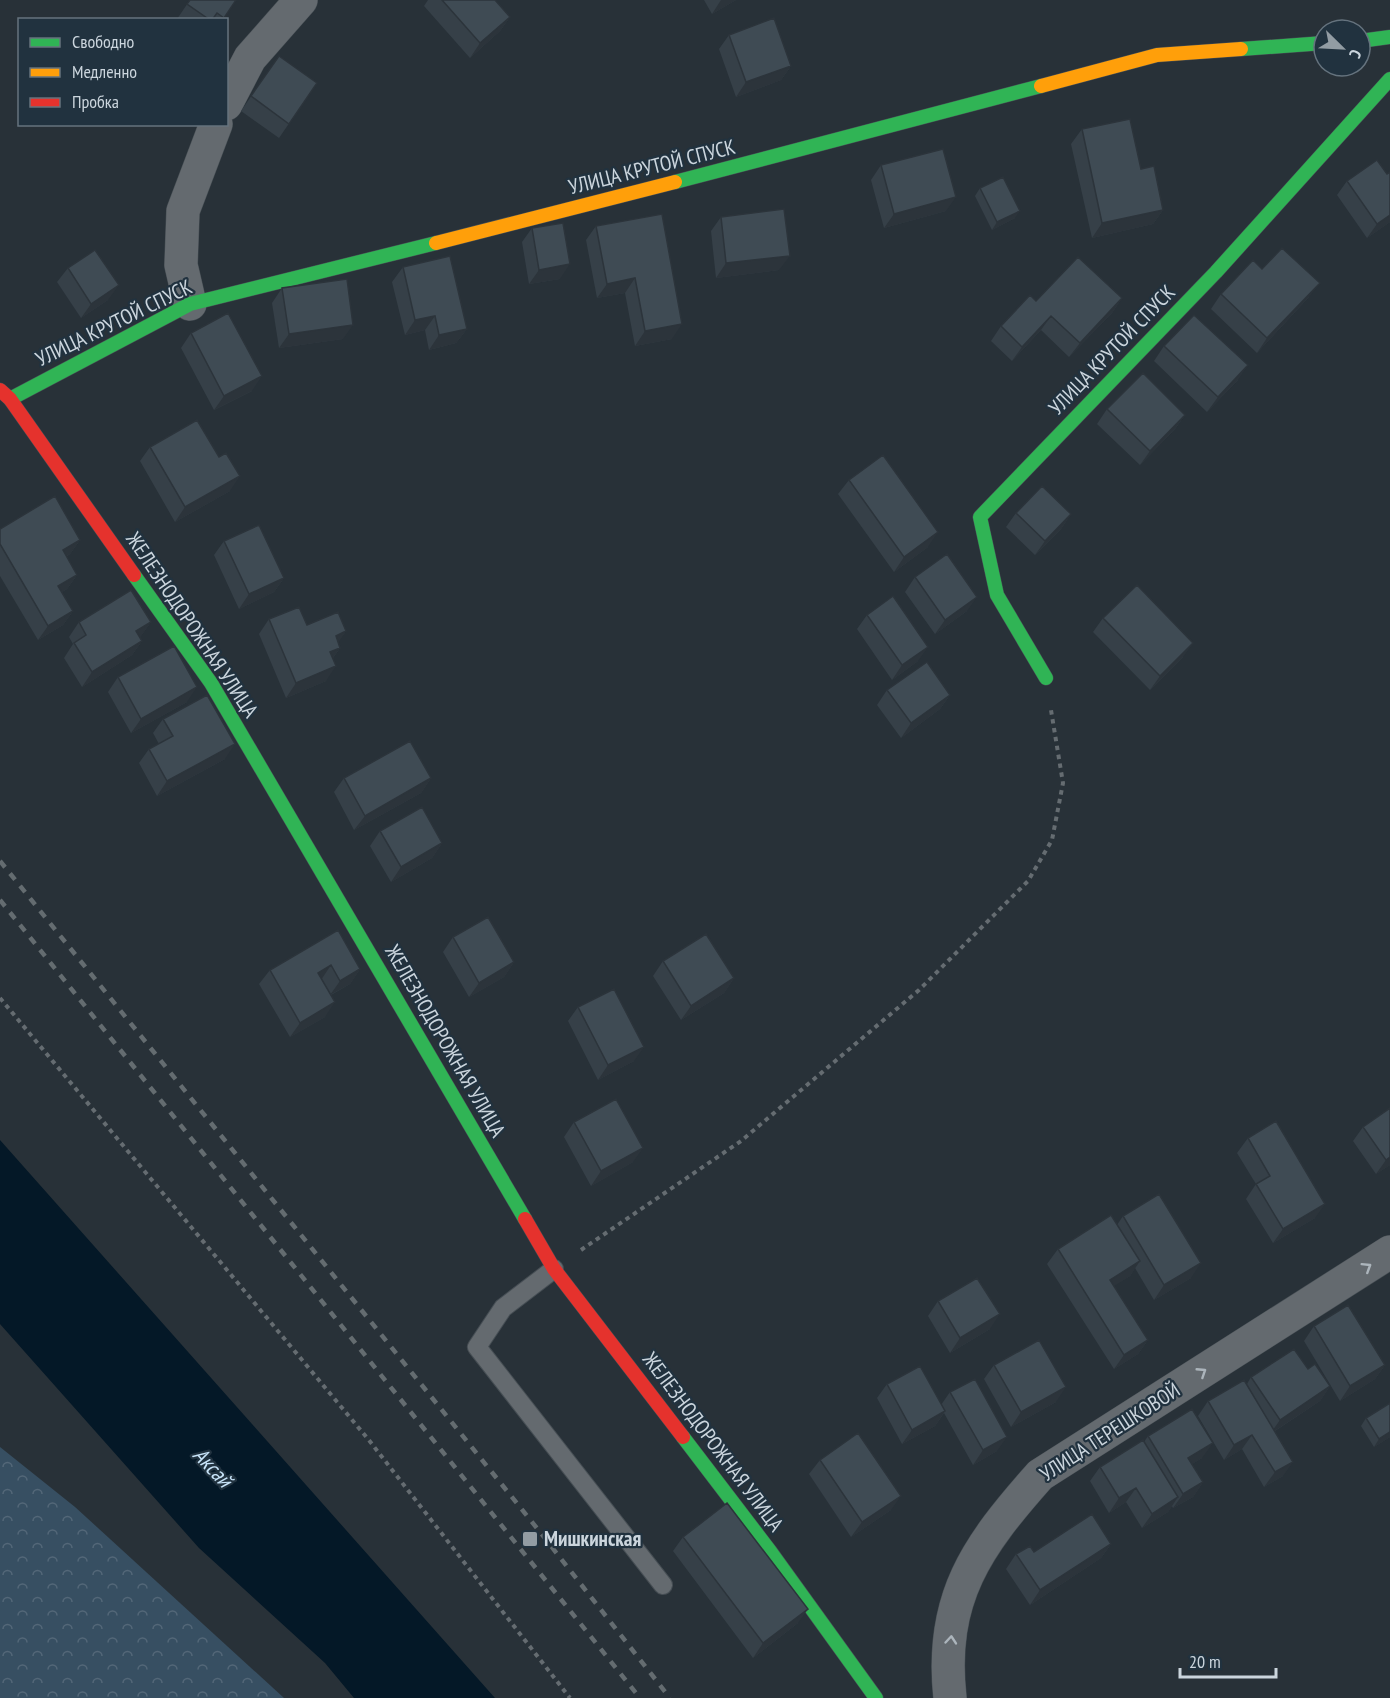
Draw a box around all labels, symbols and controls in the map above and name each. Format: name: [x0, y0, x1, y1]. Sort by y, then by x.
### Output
legend: [18, 18, 228, 126]
north arrow: [1312, 18, 1372, 78]
text: Свободно: [72, 30, 135, 53]
text: С: [1345, 47, 1366, 62]
text: Медленно: [72, 60, 137, 83]
text: Пробка: [72, 90, 119, 113]
street label: УЛИЦА КРУТОЙ СПУСК: [566, 133, 738, 200]
street label: УЛИЦА КРУТОЙ СПУСК: [31, 273, 196, 372]
street label: УЛИЦА КРУТОЙ СПУСК: [1043, 279, 1181, 420]
street label: ЖЕЛЕЗНОДОРОЖНАЯ УЛИЦА: [120, 526, 265, 723]
street label: ЖЕЛЕЗНОДОРОЖНАЯ УЛИЦА: [379, 939, 512, 1142]
one-way arrow: [1360, 1264, 1371, 1275]
street label: ЖЕЛЕЗНОДОРОЖНАЯ УЛИЦА: [636, 1346, 790, 1537]
one-way arrow: [1196, 1368, 1206, 1380]
street label: УЛИЦА ТЕРЕШКОВОЙ: [1034, 1376, 1185, 1487]
water label: Аксай: [187, 1441, 240, 1495]
place label: Мишкинская: [544, 1525, 641, 1552]
marker: Мишкинская: [521, 1530, 539, 1548]
one-way arrow: [944, 1635, 957, 1644]
scale bar: [1180, 1641, 1276, 1679]
text: 20 m: [1189, 1650, 1221, 1673]

